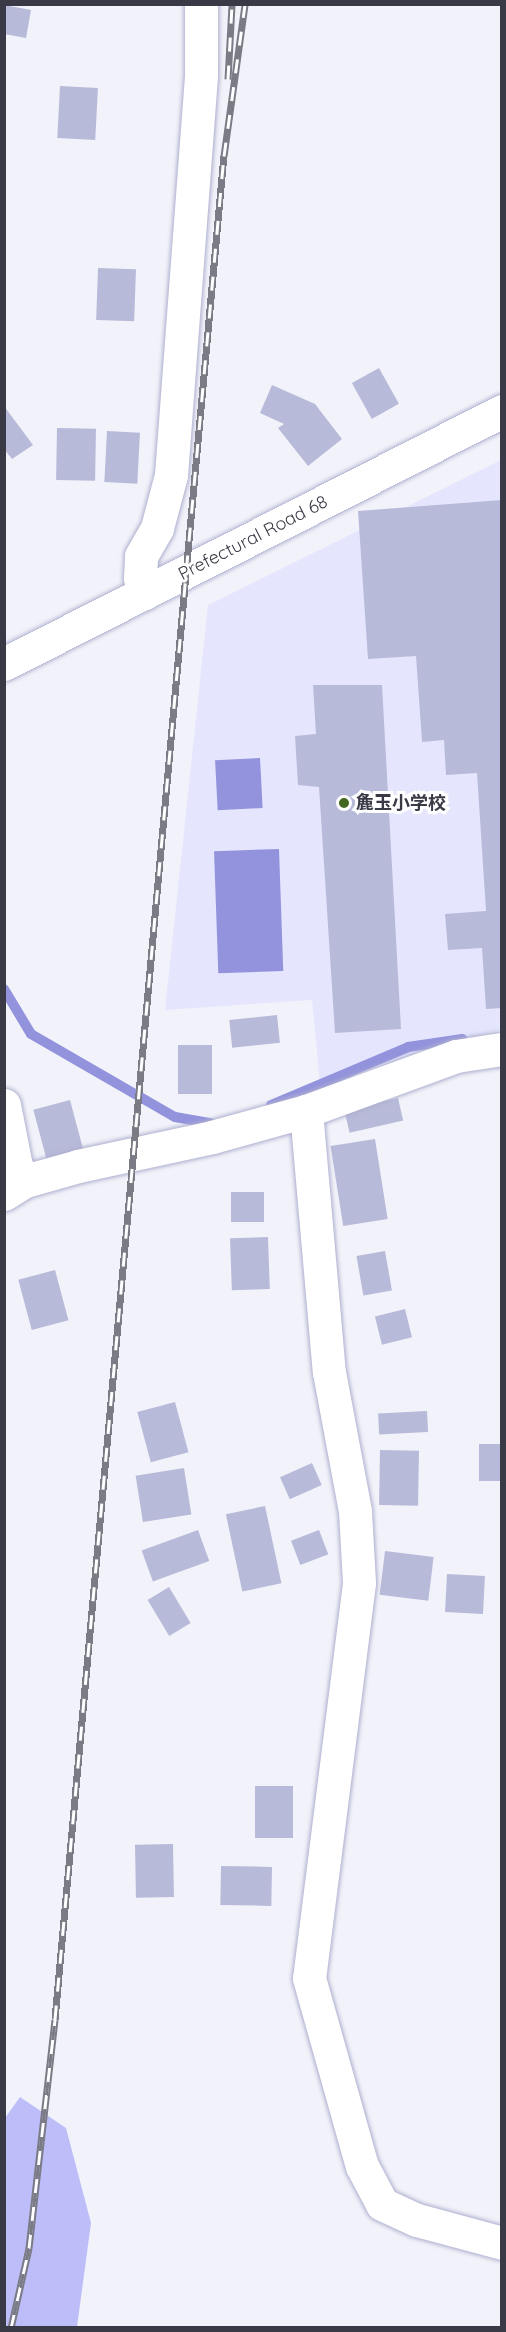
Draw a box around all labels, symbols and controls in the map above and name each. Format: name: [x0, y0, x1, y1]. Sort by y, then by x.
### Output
street label: Prefectural Road 68: [175, 491, 331, 585]
place label: 麁玉小学校: [356, 792, 446, 814]
marker: 麁玉小学校: [337, 796, 351, 810]

